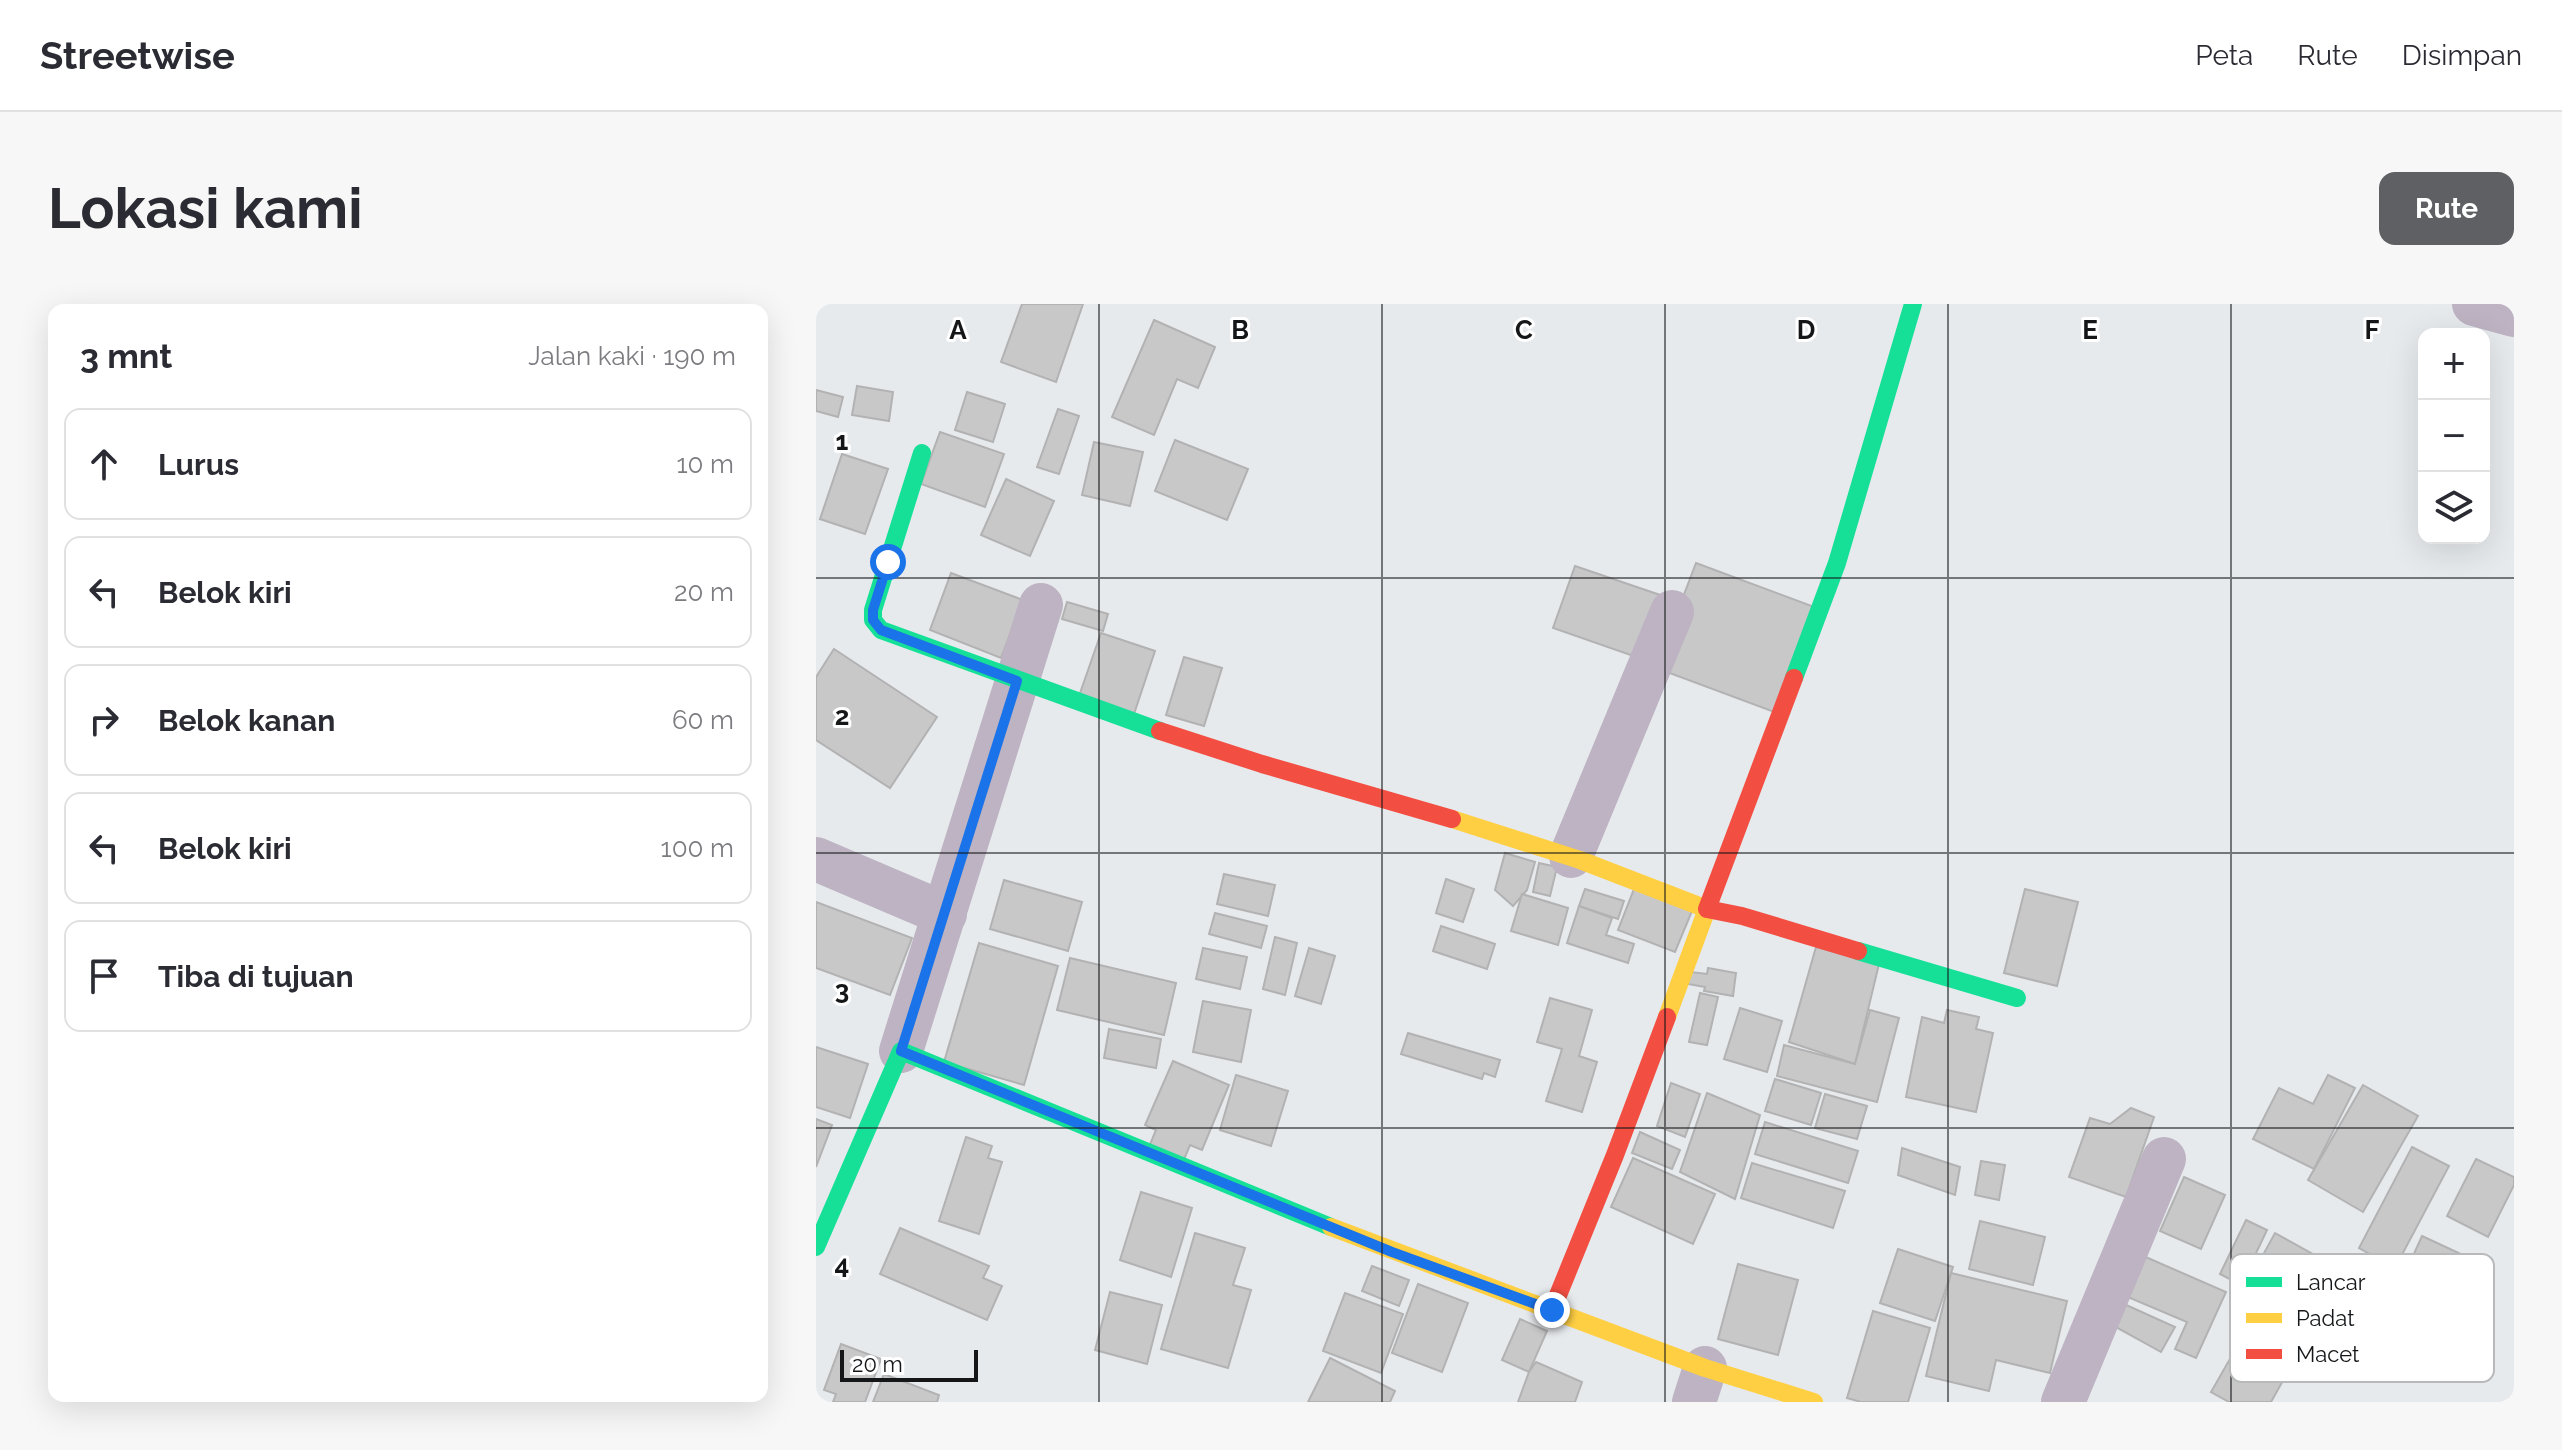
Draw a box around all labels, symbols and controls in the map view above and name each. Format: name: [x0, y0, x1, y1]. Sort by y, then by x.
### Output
text: Streetwise: [40, 33, 235, 78]
text: Peta: [2195, 39, 2253, 72]
text: Rute: [2297, 39, 2358, 72]
text: Disimpan: [2402, 39, 2522, 72]
button: Rute: [2379, 172, 2514, 245]
text: Lokasi kami: [48, 175, 362, 241]
text: A: [949, 315, 967, 345]
text: B: [1231, 315, 1249, 345]
text: C: [1515, 315, 1533, 345]
text: D: [1797, 315, 1815, 345]
text: E: [2082, 315, 2098, 345]
text: F: [2365, 315, 2380, 345]
map controls: [2418, 328, 2490, 544]
button: +: [2418, 328, 2490, 400]
text: 3 mnt: [80, 336, 172, 376]
text: Jalan kaki · 190 m: [528, 341, 736, 371]
button: −: [2418, 400, 2490, 472]
text: 1: [836, 426, 849, 456]
icon: ahead: [82, 442, 126, 486]
text: Lurus: [158, 447, 239, 482]
text: 10 m: [676, 449, 734, 479]
button: layers: [2418, 472, 2490, 544]
route start: [870, 544, 906, 580]
icon: left: [82, 570, 126, 614]
text: Belok kiri: [158, 575, 292, 610]
text: 20 m: [674, 577, 734, 607]
icon: right: [82, 698, 126, 742]
text: 2: [835, 701, 849, 731]
text: Belok kanan: [158, 703, 335, 738]
text: 60 m: [672, 705, 734, 735]
icon: left: [82, 826, 126, 870]
text: Belok kiri: [158, 831, 292, 866]
text: 100 m: [661, 833, 734, 863]
icon: arrive: [82, 954, 126, 998]
text: Tiba di tujuan: [158, 959, 354, 994]
text: 3: [835, 975, 849, 1005]
text: 4: [835, 1250, 849, 1280]
legend: [2230, 1254, 2494, 1382]
text: Lancar: [2296, 1269, 2366, 1295]
route end: [1534, 1292, 1570, 1328]
text: Padat: [2296, 1305, 2355, 1331]
text: Macet: [2296, 1341, 2360, 1367]
scale bar: [840, 1346, 978, 1382]
text: 20 m: [852, 1351, 903, 1377]

